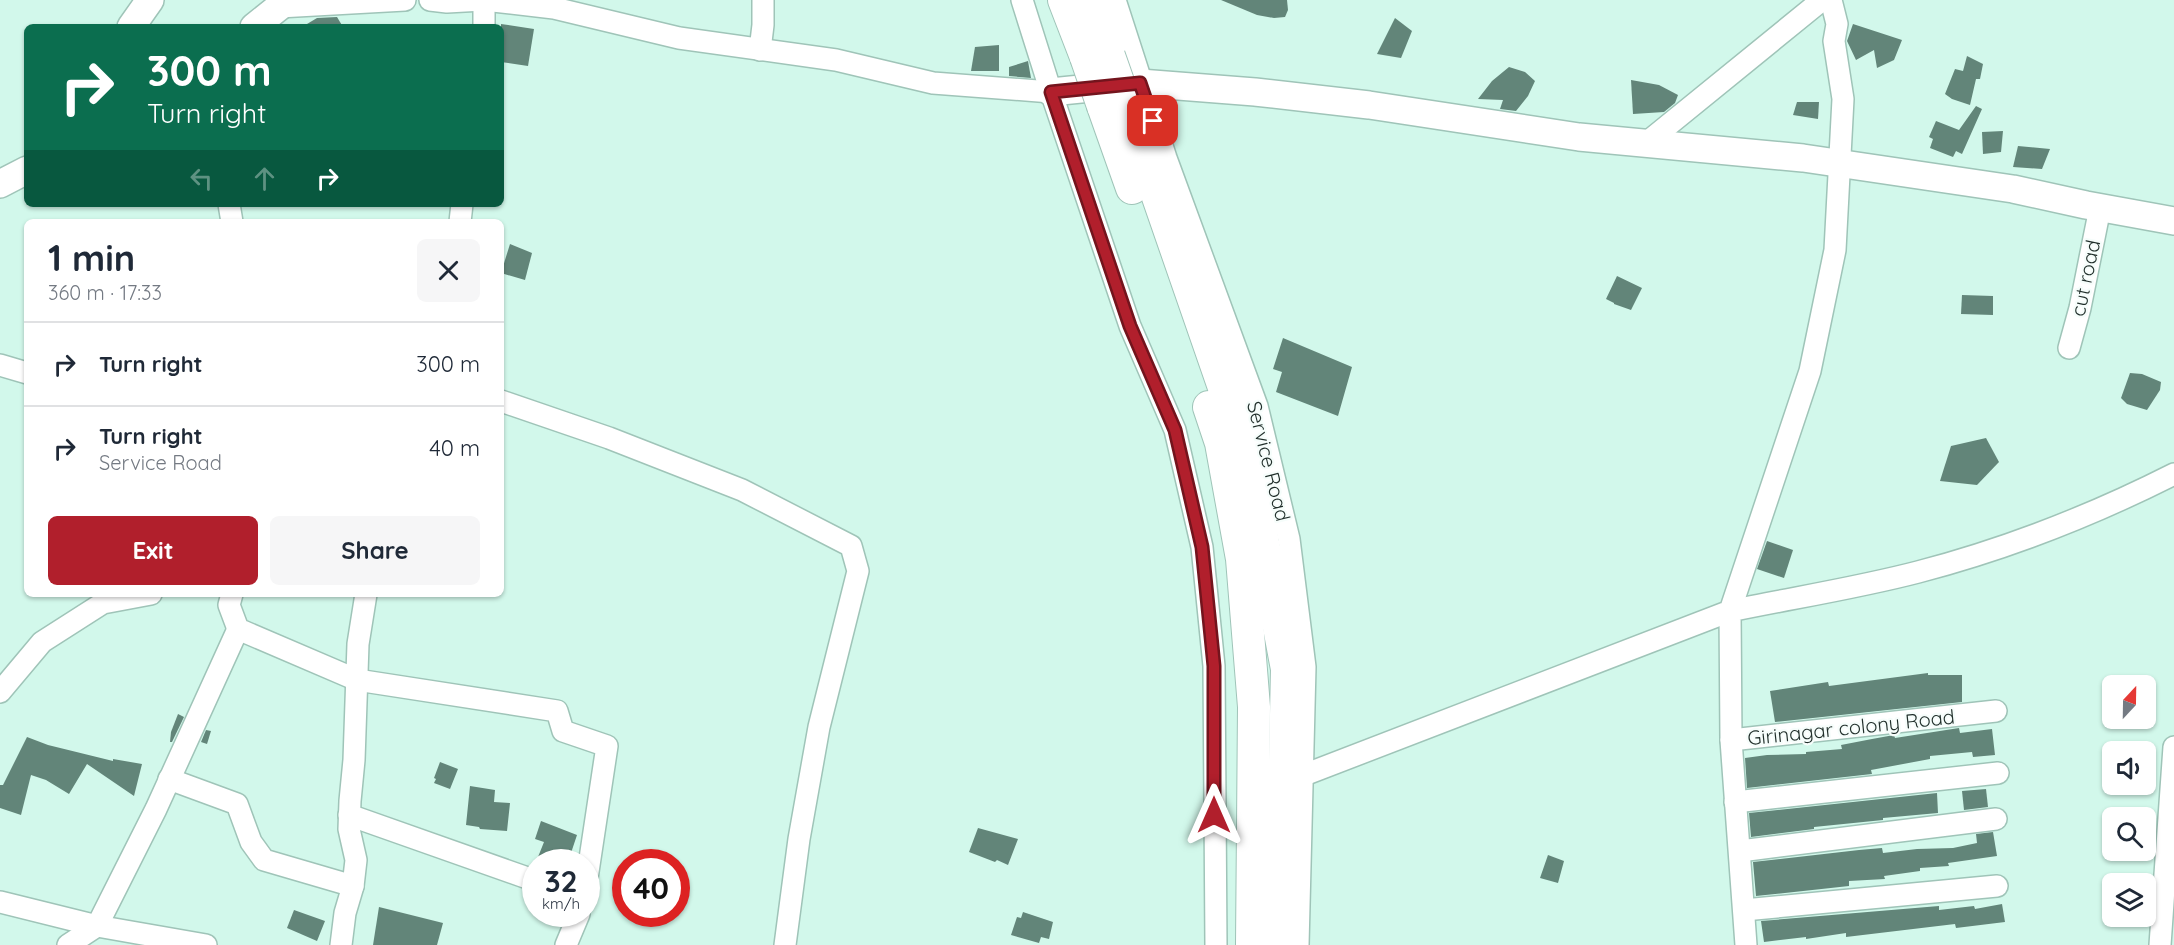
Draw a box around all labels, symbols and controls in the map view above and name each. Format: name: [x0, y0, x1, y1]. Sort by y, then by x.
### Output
text: 300 m: [147, 44, 272, 97]
icon: right: [48, 48, 126, 126]
pin: [1127, 95, 1178, 146]
text: Turn right: [147, 96, 266, 130]
icon: arrive: [1136, 104, 1169, 137]
icon: left: [185, 162, 218, 195]
icon: ahead: [248, 162, 281, 195]
icon: right: [311, 162, 344, 195]
text: 1 min: [48, 235, 135, 280]
street label: cut road: [2065, 237, 2105, 319]
button: close: [417, 239, 480, 302]
text: 360 m · 17:33: [48, 280, 162, 305]
icon: right: [48, 348, 81, 381]
text: Turn right: [99, 350, 203, 378]
text: 300 m: [416, 350, 480, 378]
street label: Service Road: [1242, 398, 1296, 524]
text: Turn right: [99, 422, 203, 450]
icon: right: [48, 432, 81, 465]
text: 40 m: [429, 434, 480, 462]
text: Service Road: [99, 450, 222, 475]
button: Exit: [48, 516, 258, 585]
button: Share: [270, 516, 480, 585]
north arrow: [2102, 675, 2156, 729]
map controls: [2102, 675, 2156, 927]
street label: Girinagar colony Road: [1746, 704, 1956, 750]
button: sound: [2102, 741, 2156, 795]
position arrow: [1182, 783, 1246, 847]
button: search: [2102, 807, 2156, 861]
speed limit sign: 40: [612, 849, 690, 927]
text: 32: [544, 862, 578, 900]
button: layers: [2102, 873, 2156, 927]
text: km/h: [542, 894, 580, 913]

